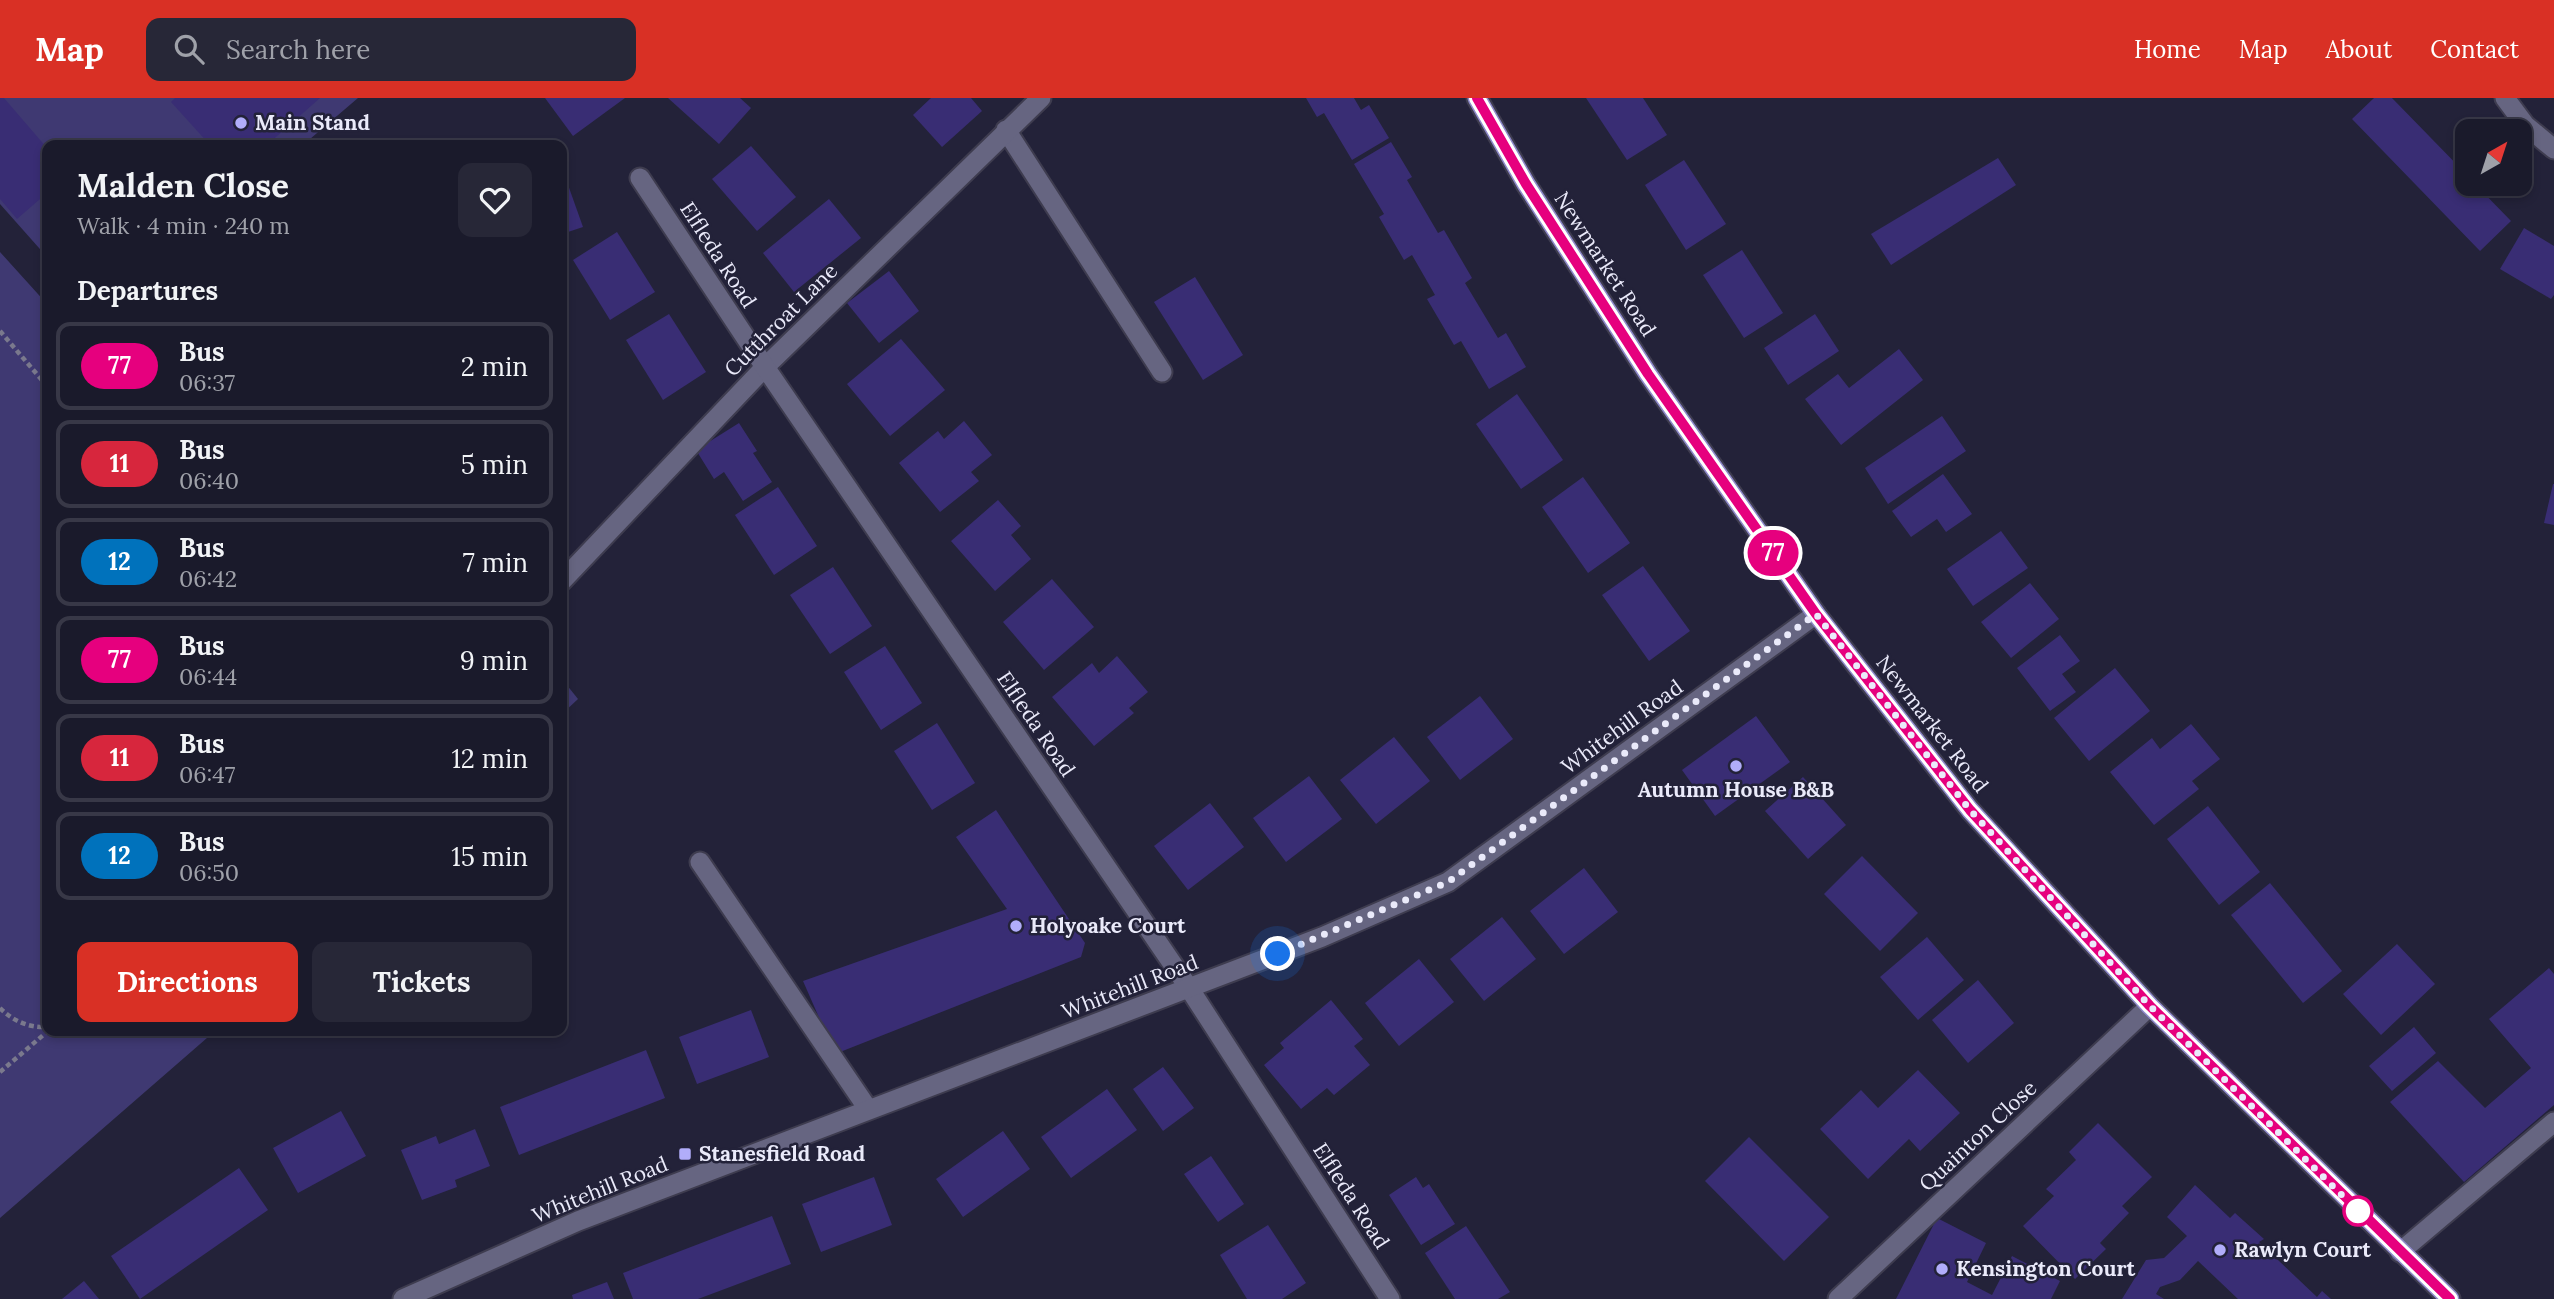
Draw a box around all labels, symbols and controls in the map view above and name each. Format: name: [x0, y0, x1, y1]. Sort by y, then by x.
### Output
search box: [146, 18, 636, 81]
text: Map: [35, 28, 104, 70]
icon: search: [170, 30, 208, 68]
text: Search here: [226, 33, 370, 66]
text: Home: [2134, 34, 2201, 65]
text: Map: [2239, 34, 2288, 65]
text: About: [2326, 34, 2392, 65]
text: Contact: [2430, 34, 2519, 65]
place label: Main Stand: [255, 109, 370, 136]
marker: Main Stand: [233, 115, 249, 131]
north arrow: [2455, 119, 2532, 196]
map controls: [2455, 119, 2532, 196]
button: heart: [458, 163, 532, 237]
text: Malden Close: [77, 164, 289, 206]
street label: Newmarket Road: [1549, 186, 1662, 341]
street label: Elfleda Road: [674, 197, 763, 313]
text: Walk · 4 min · 240 m: [77, 211, 290, 240]
street label: Cutthroat Lane: [718, 257, 843, 382]
text: Departures: [77, 274, 218, 307]
text: Bus: [179, 335, 225, 368]
text: 77: [108, 350, 131, 381]
text: 2 min: [461, 350, 528, 383]
text: 06:37: [179, 368, 235, 397]
text: Bus: [179, 433, 225, 466]
text: 11: [110, 448, 129, 479]
text: 5 min: [461, 448, 528, 481]
text: 06:40: [179, 466, 239, 495]
line badge: 77: [1742, 530, 1804, 576]
text: Bus: [179, 531, 225, 564]
text: 77: [1762, 537, 1784, 568]
text: 12: [108, 546, 131, 577]
text: 7 min: [463, 546, 528, 579]
text: 06:42: [179, 564, 237, 593]
text: Bus: [179, 629, 225, 662]
text: 77: [108, 644, 131, 675]
text: 9 min: [460, 644, 528, 677]
street label: Newmarket Road: [1870, 649, 1995, 798]
text: 06:44: [179, 662, 237, 691]
street label: Elfleda Road: [991, 666, 1081, 781]
street label: Whitehill Road: [1556, 673, 1688, 780]
text: Bus: [179, 727, 225, 760]
text: 11: [110, 742, 129, 773]
text: 12 min: [451, 742, 528, 775]
marker: Autumn House B&B: [1728, 758, 1744, 774]
text: 06:47: [179, 760, 235, 789]
place label: Autumn House B&B: [1638, 776, 1834, 803]
text: Bus: [179, 825, 225, 858]
text: 12: [108, 840, 131, 871]
text: 15 min: [451, 840, 528, 873]
text: 06:50: [179, 858, 239, 887]
place label: Holyoake Court: [1030, 912, 1186, 939]
marker: Holyoake Court: [1008, 918, 1024, 934]
your location: [1260, 936, 1295, 971]
button: Directions: [77, 942, 298, 1022]
button: Tickets: [312, 942, 532, 1022]
street label: Whitehill Road: [1058, 948, 1202, 1025]
street label: Quainton Close: [1913, 1074, 2042, 1197]
street label: Elfleda Road: [1307, 1138, 1396, 1254]
place label: Stanesfield Road: [699, 1140, 865, 1167]
marker: Stanesfield Road: [677, 1146, 693, 1162]
street label: Whitehill Road: [528, 1150, 672, 1229]
unlabelled marker: [2343, 1196, 2373, 1226]
place label: Rawlyn Court: [2234, 1236, 2371, 1263]
marker: Rawlyn Court: [2212, 1242, 2228, 1258]
place label: Kensington Court: [1956, 1255, 2135, 1282]
marker: Kensington Court: [1934, 1261, 1950, 1277]

